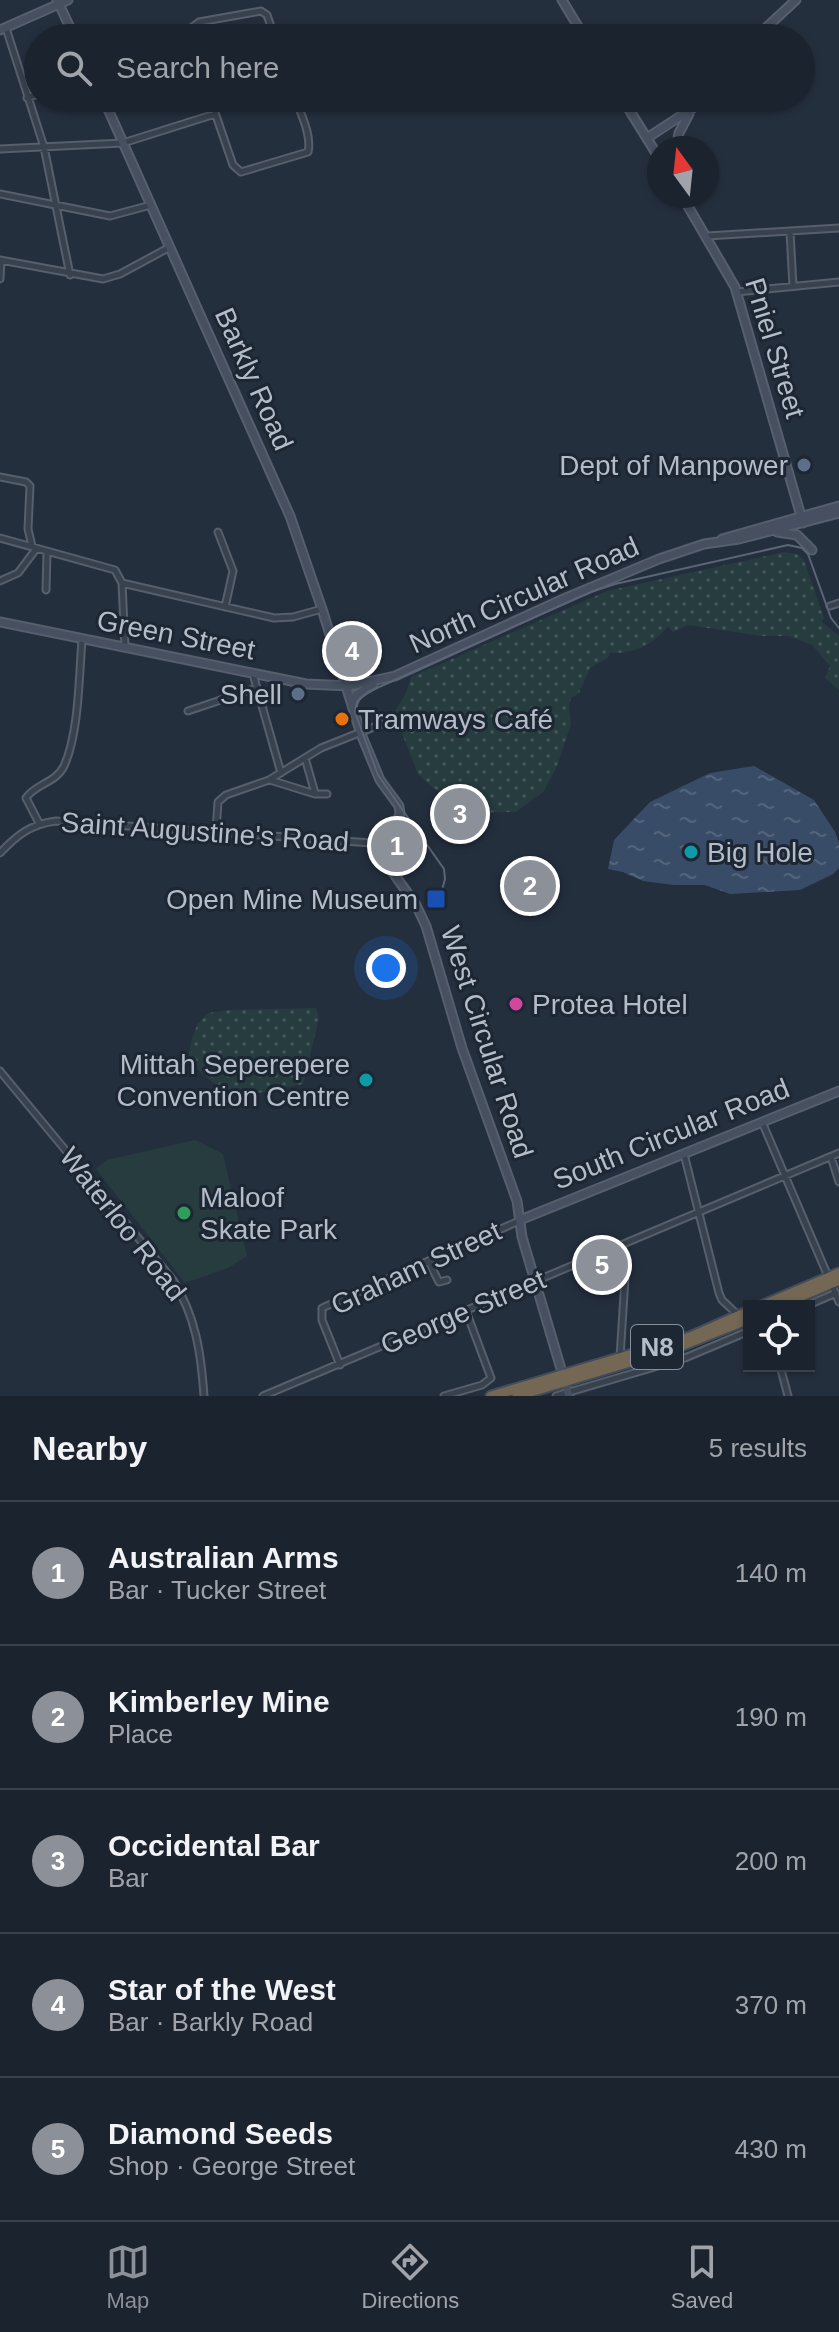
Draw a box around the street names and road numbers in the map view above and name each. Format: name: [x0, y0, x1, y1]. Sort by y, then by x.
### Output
street label: Pniel Street: [739, 274, 811, 422]
street label: Barkly Road: [209, 303, 299, 455]
street label: North Circular Road: [405, 531, 643, 659]
street label: Green Street: [94, 604, 258, 666]
street label: Saint Augustine's Road: [60, 806, 350, 858]
street label: West Circular Road: [435, 922, 539, 1162]
street label: South Circular Road: [548, 1072, 794, 1196]
street label: Waterloo Road: [54, 1141, 192, 1307]
street label: Graham Street: [326, 1215, 506, 1321]
street label: George Street: [376, 1263, 550, 1361]
road number: N8: [631, 1325, 683, 1369]

